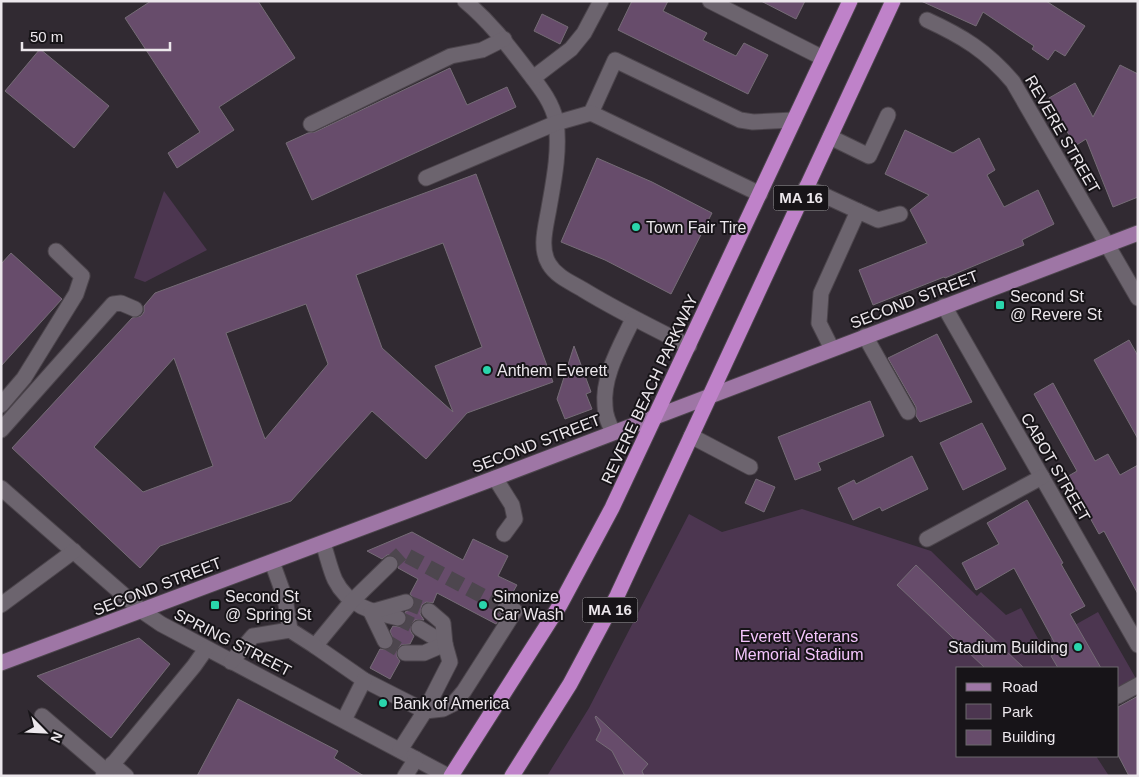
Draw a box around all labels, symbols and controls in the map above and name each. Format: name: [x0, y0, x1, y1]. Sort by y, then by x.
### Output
scale bar: [22, 20, 170, 52]
text: 50 m: [30, 28, 63, 45]
street label: REVERE STREET: [1022, 72, 1103, 196]
road number: MA 16: [774, 186, 828, 210]
place label: Town Fair Tire: [646, 219, 747, 236]
marker: Town Fair Tire: [630, 221, 642, 233]
street label: SECOND STREET: [848, 267, 981, 332]
place label: Second St @ Revere St: [1010, 288, 1102, 323]
street label: REVERE BEACH PARKWAY: [598, 292, 701, 487]
marker: Second St @ Revere St: [994, 299, 1006, 311]
place label: Anthem Everett: [497, 362, 608, 379]
marker: Anthem Everett: [481, 364, 493, 376]
street label: CABOT STREET: [1018, 410, 1094, 525]
street label: SECOND STREET: [470, 411, 603, 476]
street label: SECOND STREET: [91, 554, 224, 619]
place label: Second St @ Spring St: [225, 588, 312, 623]
place label: Simonize Car Wash: [493, 588, 564, 623]
road number: MA 16: [582, 598, 638, 622]
marker: Second St @ Spring St: [209, 599, 221, 611]
marker: Simonize Car Wash: [477, 599, 489, 611]
street label: SPRING STREET: [171, 606, 294, 679]
park label: Everett Veterans Memorial Stadium: [735, 628, 863, 663]
place label: Stadium Building: [948, 639, 1068, 656]
marker: Stadium Building: [1072, 641, 1084, 653]
legend: [956, 667, 1119, 757]
text: Road: [1002, 678, 1038, 695]
place label: Bank of America: [393, 695, 510, 712]
marker: Bank of America: [377, 697, 389, 709]
text: Park: [1002, 703, 1033, 720]
north arrow: [20, 707, 70, 757]
text: Building: [1002, 728, 1055, 745]
text: N: [48, 729, 66, 745]

